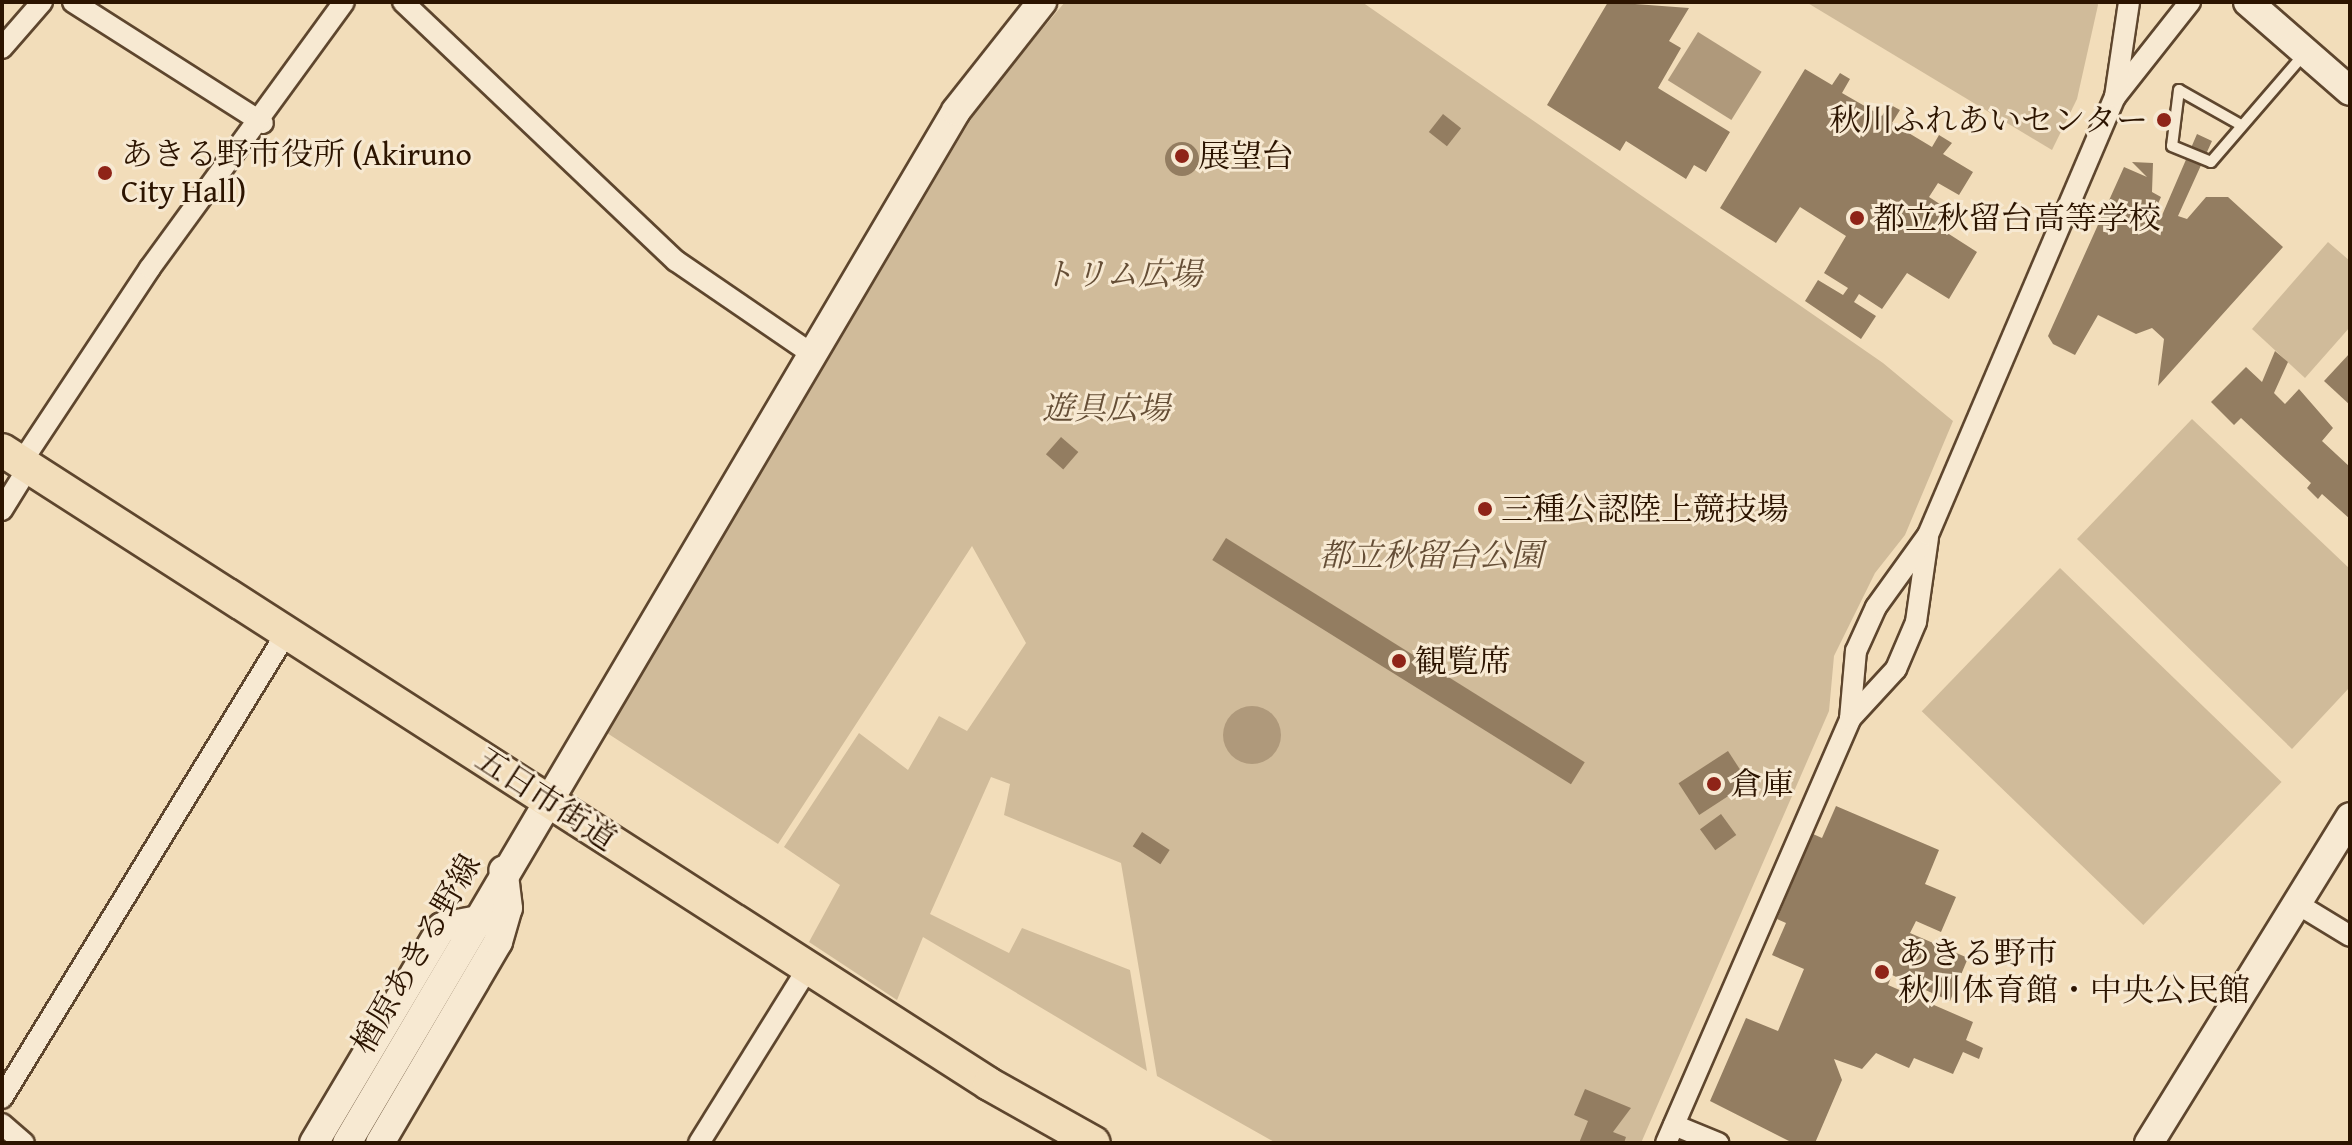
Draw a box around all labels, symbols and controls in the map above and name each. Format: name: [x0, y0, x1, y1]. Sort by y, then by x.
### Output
place label: 秋川ふれあいセンター: [1828, 101, 2148, 139]
marker: 秋川ふれあいセンター: [2155, 111, 2173, 129]
place label: あきる野市役所 (Akiruno City Hall): [121, 136, 472, 211]
place label: 展望台: [1198, 137, 1294, 175]
marker: 展望台: [1173, 147, 1191, 165]
marker: あきる野市役所 (Akiruno City Hall): [96, 164, 114, 182]
place label: 都立秋留台高等学校: [1873, 199, 2161, 237]
marker: 都立秋留台高等学校: [1848, 209, 1866, 227]
park label: トリム広場: [1042, 255, 1202, 293]
park label: 遊具広場: [1042, 389, 1170, 427]
place label: 三種公認陸上競技場: [1501, 490, 1789, 528]
marker: 三種公認陸上競技場: [1476, 500, 1494, 518]
park label: 都立秋留台公園: [1319, 536, 1543, 574]
place label: 観覧席: [1415, 642, 1511, 680]
marker: 観覧席: [1390, 652, 1408, 670]
street label: 五日市街道: [468, 739, 624, 859]
place label: 倉庫: [1730, 765, 1794, 803]
marker: 倉庫: [1705, 775, 1723, 793]
street label: 楢原あきる野線: [343, 847, 489, 1061]
place label: あきる野市 秋川体育館・中央公民館: [1898, 935, 2250, 1010]
marker: あきる野市 秋川体育館・中央公民館: [1873, 963, 1891, 981]

